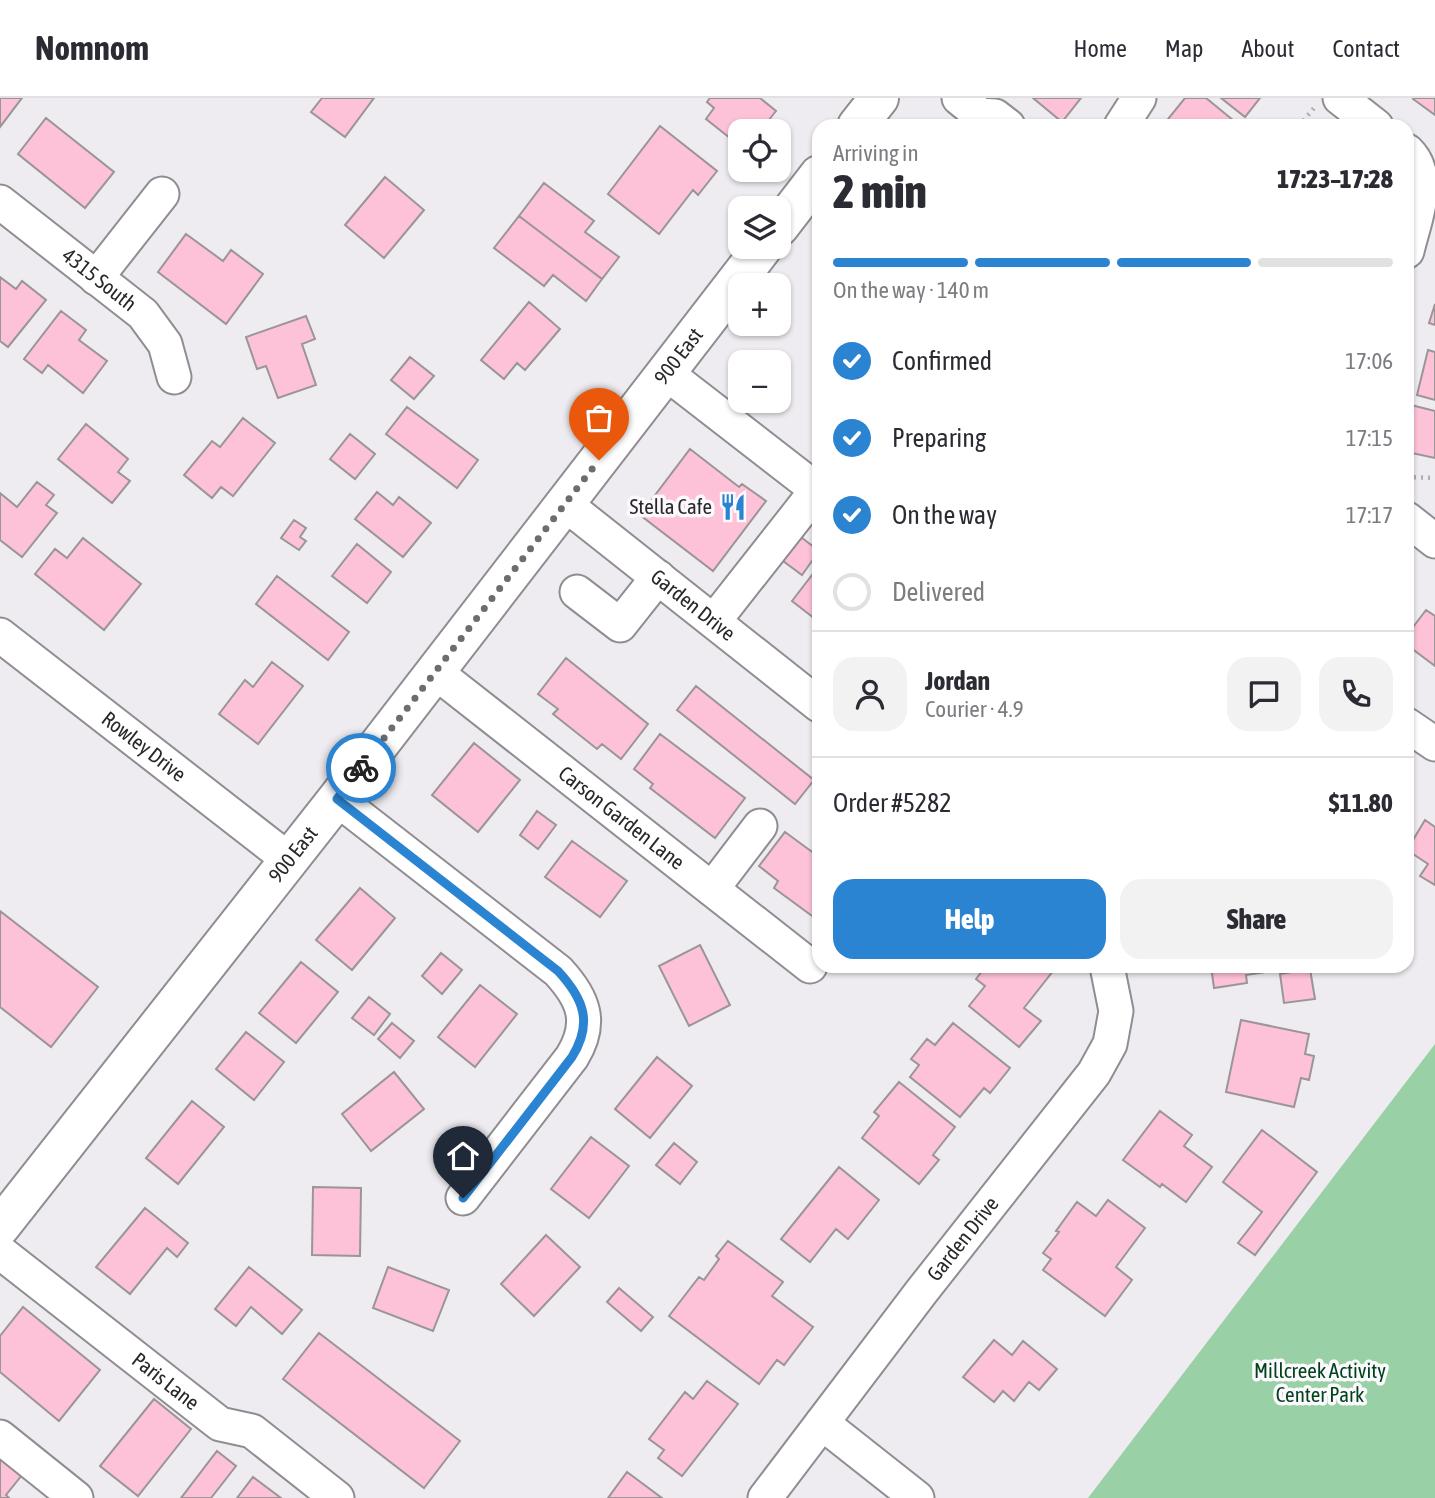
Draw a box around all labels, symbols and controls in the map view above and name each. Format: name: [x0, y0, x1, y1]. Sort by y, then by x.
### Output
text: Nomnom: [35, 29, 149, 67]
text: Home: [1073, 35, 1127, 62]
text: Map: [1165, 35, 1203, 62]
text: About: [1241, 35, 1294, 62]
text: Contact: [1332, 35, 1400, 62]
map controls: [728, 119, 791, 413]
button: locate: [728, 119, 791, 182]
text: Arriving in: [833, 140, 919, 166]
text: 17:23–17:28: [1277, 164, 1393, 194]
text: 2 min: [833, 165, 927, 218]
button: layers: [728, 196, 791, 259]
street label: 4315 South: [58, 242, 142, 315]
button: +: [728, 273, 791, 336]
text: On the way · 140 m: [833, 277, 989, 303]
street label: 900 East: [649, 323, 707, 389]
icon: check: [833, 342, 871, 380]
text: Confirmed: [892, 346, 992, 376]
text: 17:06: [1345, 348, 1393, 374]
button: −: [728, 350, 791, 413]
pin: [569, 388, 629, 460]
icon: bag: [580, 399, 618, 437]
icon: check: [833, 419, 871, 457]
text: Preparing: [892, 423, 986, 453]
text: 17:15: [1346, 425, 1393, 451]
restaurant icon: Stella Cafe: [718, 492, 748, 522]
place label: Stella Cafe: [629, 494, 712, 518]
icon: check: [833, 496, 871, 534]
text: On the way: [892, 500, 997, 530]
text: 17:17: [1346, 502, 1393, 528]
street label: Garden Drive: [647, 564, 740, 645]
text: Delivered: [892, 577, 985, 607]
button: person: [833, 657, 907, 731]
button: chat: [1227, 657, 1301, 731]
button: phone: [1319, 657, 1393, 731]
text: Jordan: [925, 666, 990, 696]
text: Courier · 4.9: [925, 696, 1024, 722]
street label: Rowley Drive: [98, 706, 191, 786]
courier: [326, 733, 396, 803]
icon: bike: [342, 749, 380, 787]
street label: Carson Garden Lane: [554, 760, 690, 874]
text: Order #5282: [833, 788, 952, 818]
text: $11.80: [1329, 788, 1393, 818]
street label: 900 East: [263, 821, 322, 887]
button: Help: [833, 879, 1106, 959]
button: Share: [1120, 879, 1393, 959]
pin: [433, 1126, 493, 1198]
icon: home: [444, 1137, 482, 1175]
street label: Garden Drive: [922, 1192, 1003, 1285]
street label: Paris Lane: [128, 1347, 204, 1414]
park label: Millcreek Activity Center Park: [1254, 1358, 1386, 1406]

